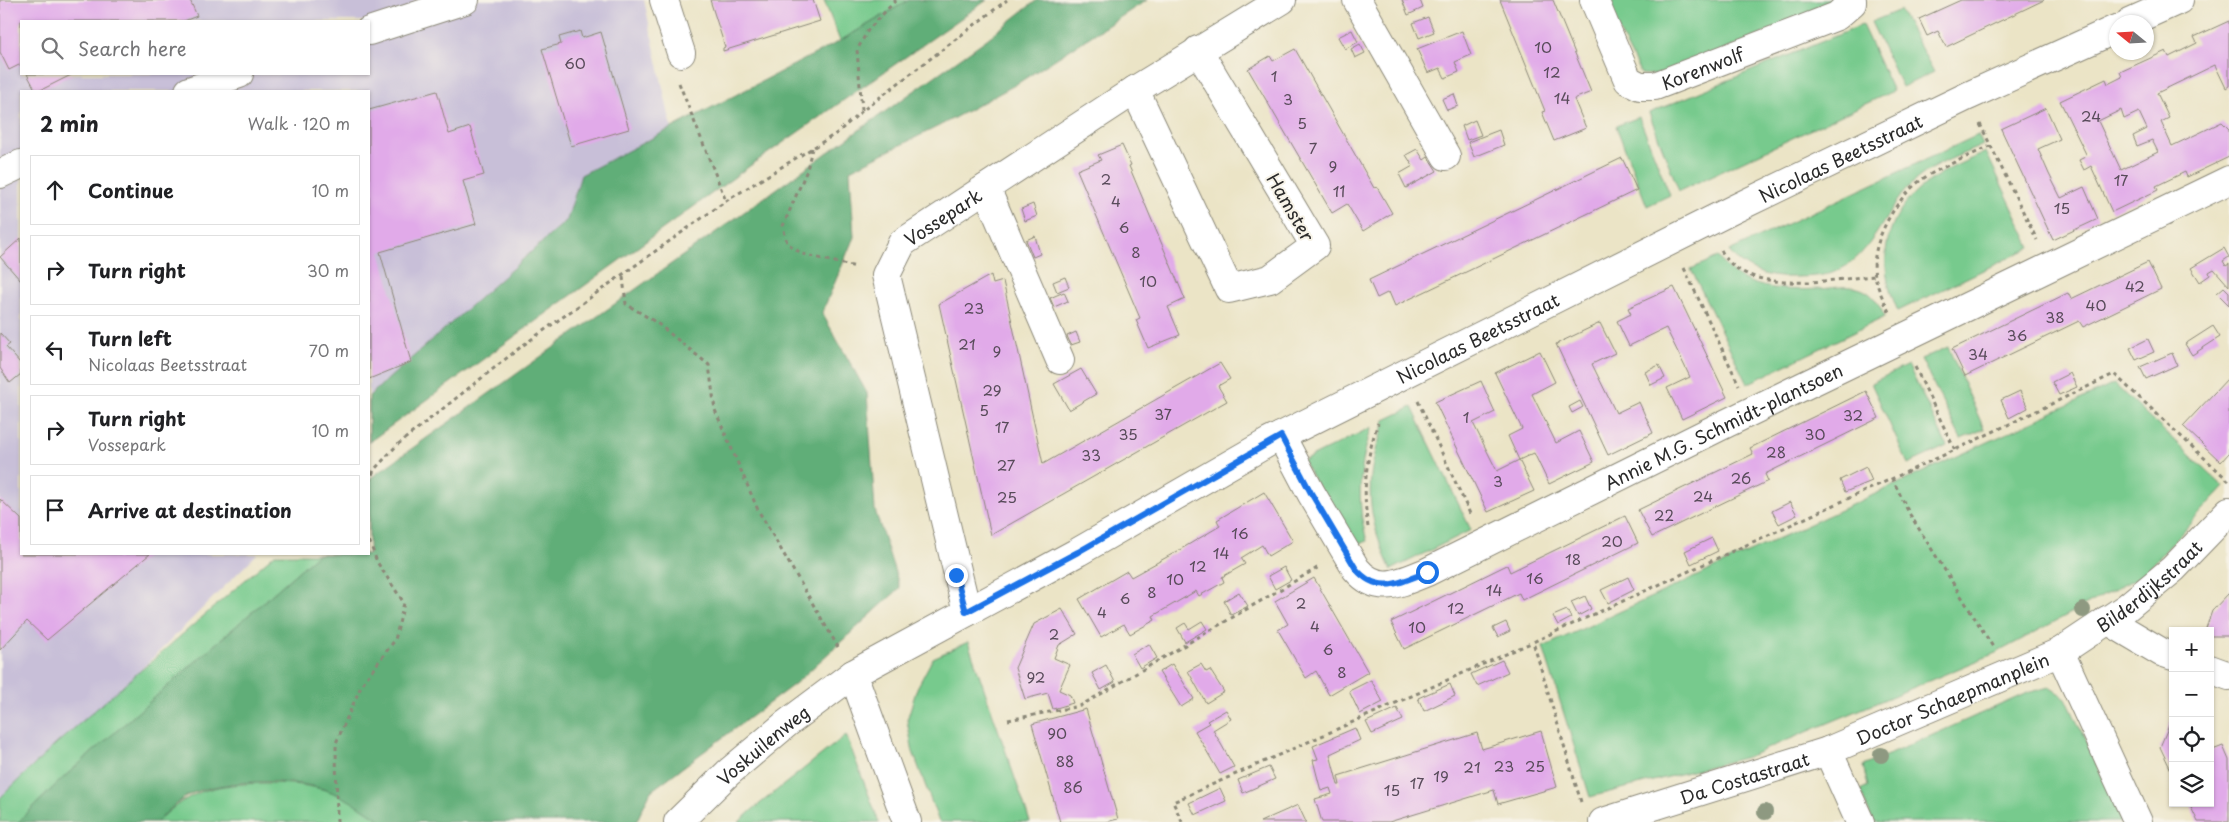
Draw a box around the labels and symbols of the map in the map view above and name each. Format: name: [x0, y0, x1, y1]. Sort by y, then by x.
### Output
north arrow: [2109, 15, 2154, 60]
house number: 10: [1534, 35, 1552, 58]
street label: Korenwolf: [1657, 39, 1749, 96]
house number: 60: [564, 51, 586, 74]
house number: 12: [1543, 60, 1561, 83]
house number: 1: [1271, 64, 1277, 87]
house number: 14: [1554, 86, 1570, 109]
house number: 3: [1283, 87, 1293, 110]
house number: 24: [2081, 104, 2101, 127]
street label: Nicolaas Beetsstraat: [1754, 107, 1927, 209]
house number: 5: [1297, 111, 1307, 134]
house number: 7: [1309, 136, 1318, 159]
house number: 9: [1329, 154, 1337, 177]
house number: 2: [1101, 167, 1111, 190]
street label: Hamster: [1261, 168, 1322, 247]
house number: 17: [2114, 168, 2128, 191]
house number: 11: [1333, 179, 1345, 202]
street label: Vossepark: [899, 181, 987, 252]
house number: 4: [1111, 189, 1121, 212]
house number: 15: [2054, 196, 2070, 219]
house number: 6: [1119, 215, 1129, 238]
house number: 8: [1131, 240, 1141, 263]
house number: 10: [1139, 269, 1157, 292]
house number: 42: [2125, 274, 2145, 297]
street label: Nicolaas Beetsstraat: [1391, 285, 1563, 390]
house number: 40: [2086, 293, 2106, 316]
house number: 23: [964, 296, 984, 319]
house number: 38: [2045, 305, 2065, 328]
house number: 36: [2007, 323, 2027, 346]
house number: 21: [958, 332, 976, 355]
house number: 9: [993, 339, 1001, 362]
house number: 34: [1968, 342, 1988, 365]
street label: Annie M.G. Schmidt-plantsoen: [1599, 356, 1847, 496]
house number: 29: [982, 378, 1002, 401]
house number: 5: [979, 398, 989, 421]
house number: 37: [1154, 402, 1172, 425]
house number: 32: [1843, 403, 1863, 426]
house number: 1: [1463, 405, 1469, 428]
house number: 17: [995, 415, 1009, 438]
house number: 35: [1118, 422, 1138, 445]
house number: 30: [1805, 422, 1825, 445]
house number: 28: [1766, 440, 1786, 463]
house number: 33: [1081, 443, 1101, 466]
house number: 27: [997, 453, 1016, 476]
house number: 26: [1731, 466, 1751, 489]
house number: 3: [1493, 469, 1503, 492]
house number: 24: [1693, 484, 1713, 507]
house number: 25: [997, 485, 1017, 508]
house number: 22: [1654, 503, 1674, 526]
house number: 16: [1231, 521, 1249, 544]
house number: 20: [1601, 529, 1623, 552]
street label: Bilderdijkstraat: [2090, 534, 2208, 638]
house number: 14: [1213, 541, 1229, 564]
house number: 18: [1565, 547, 1581, 570]
house number: 12: [1189, 554, 1207, 577]
route start: [1416, 561, 1439, 584]
route end: [945, 564, 968, 587]
house number: 16: [1526, 566, 1544, 589]
house number: 10: [1166, 567, 1184, 590]
house number: 14: [1486, 578, 1502, 601]
house number: 8: [1147, 580, 1157, 603]
house number: 6: [1120, 586, 1130, 609]
house number: 2: [1296, 591, 1306, 614]
house number: 12: [1447, 596, 1465, 619]
house number: 4: [1097, 600, 1107, 623]
house number: 4: [1310, 614, 1320, 637]
house number: 10: [1408, 615, 1426, 638]
house number: 2: [1049, 622, 1059, 645]
house number: 6: [1323, 637, 1333, 660]
street label: Doctor Schaepmanplein: [1851, 645, 2053, 751]
house number: 8: [1337, 660, 1347, 683]
house number: 92: [1027, 665, 1045, 688]
street label: Voskuilenweg: [710, 698, 815, 791]
house number: 90: [1047, 721, 1067, 744]
street label: Da Costastraat: [1676, 744, 1812, 811]
house number: 88: [1056, 749, 1074, 772]
house number: 23: [1494, 754, 1514, 777]
house number: 25: [1525, 754, 1545, 777]
house number: 21: [1463, 755, 1481, 778]
house number: 19: [1433, 764, 1449, 787]
house number: 17: [1410, 771, 1424, 794]
house number: 86: [1063, 775, 1083, 798]
house number: 15: [1384, 778, 1400, 801]

